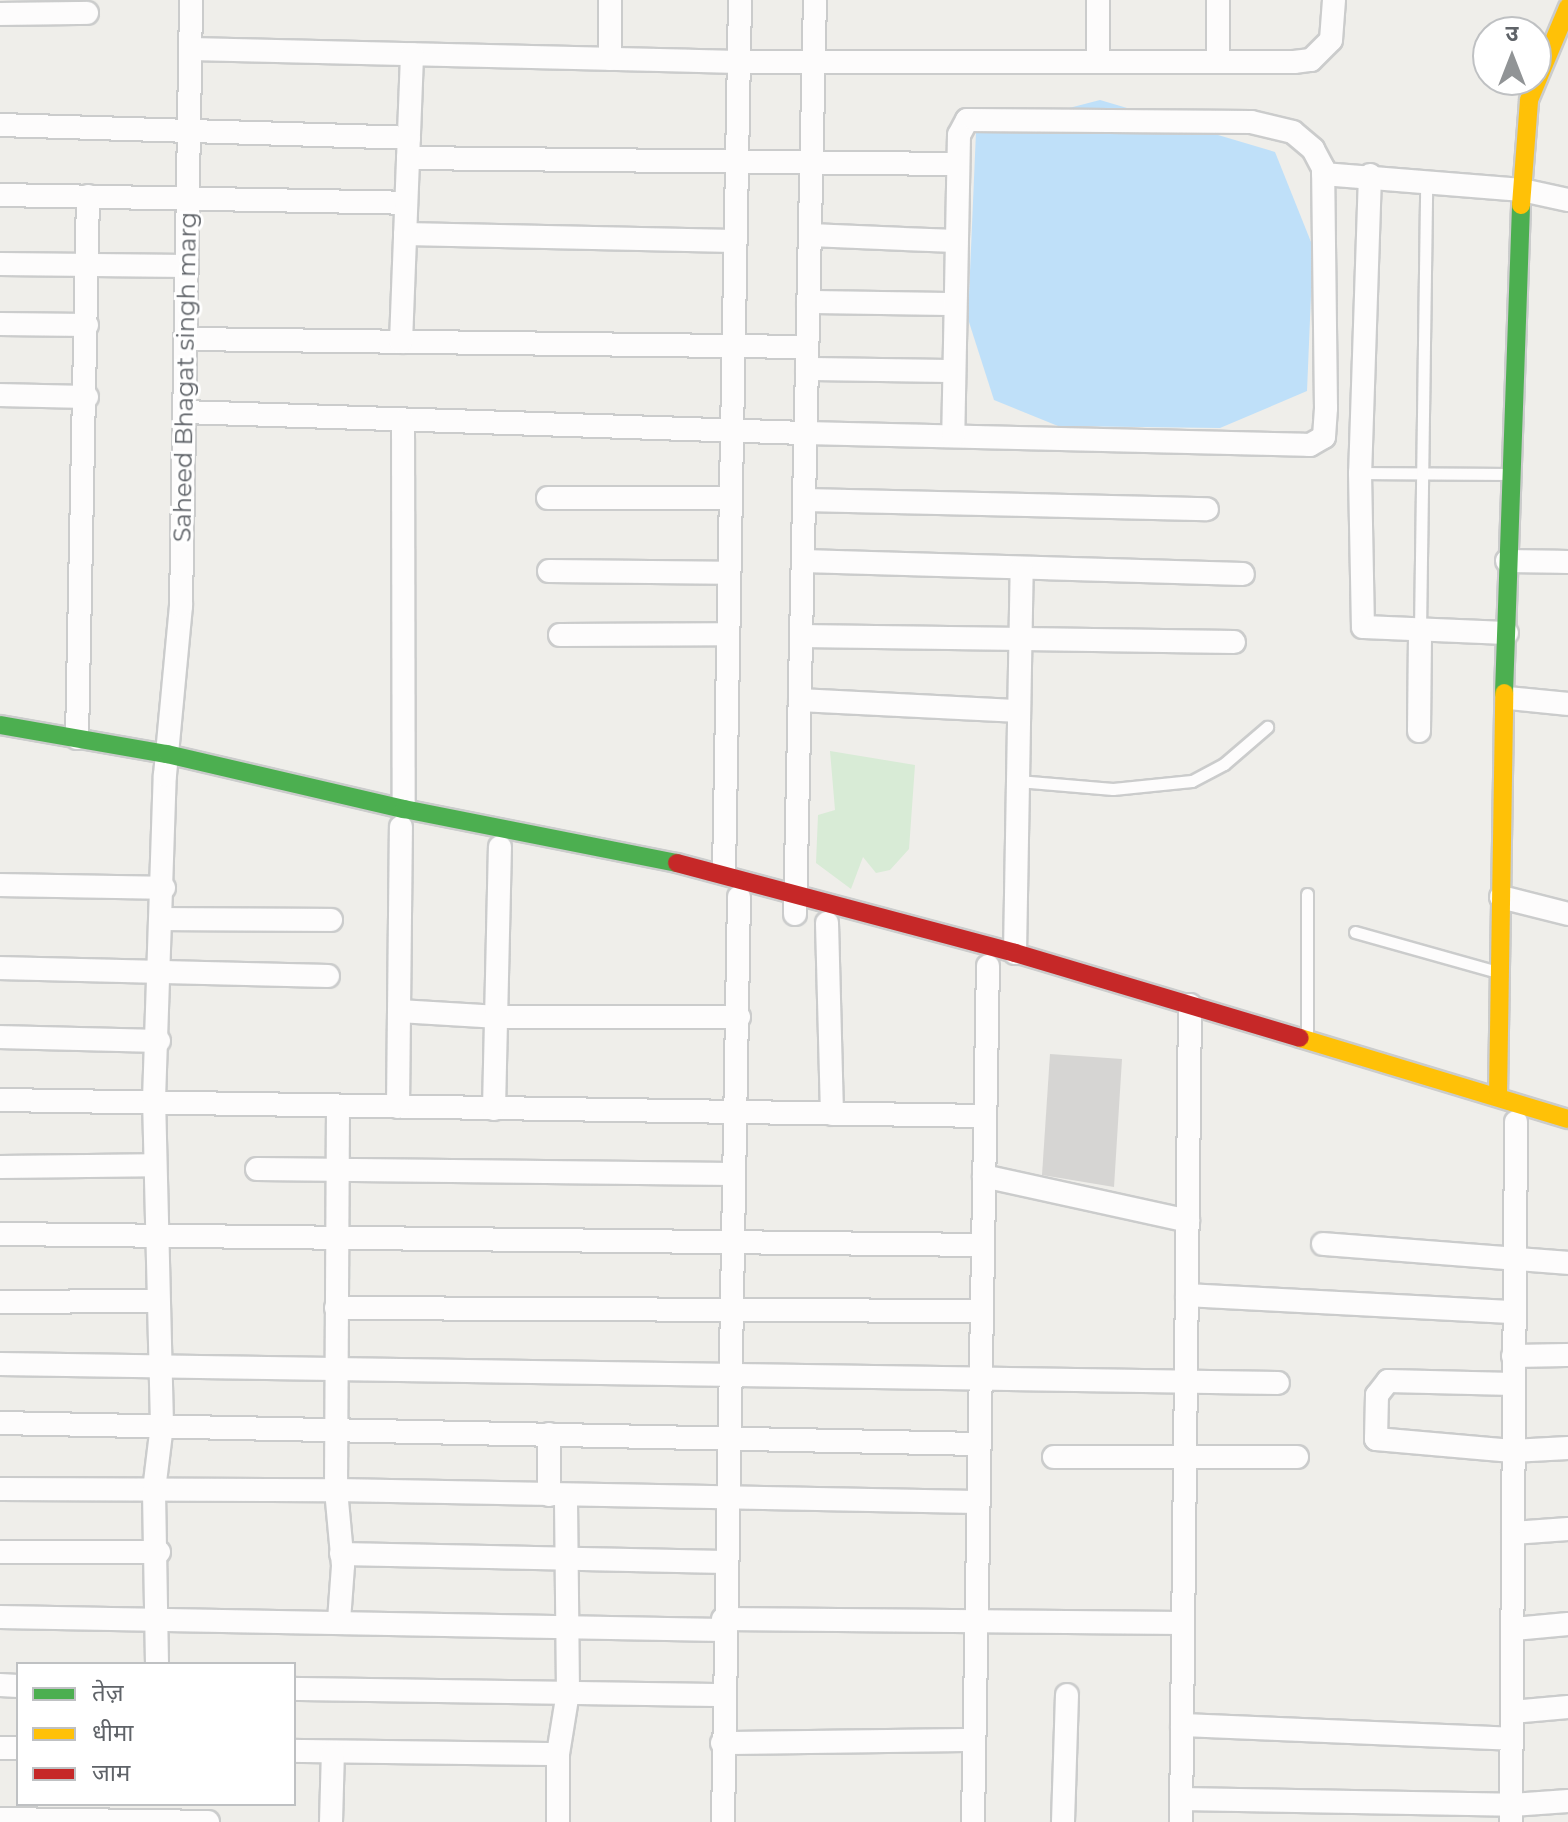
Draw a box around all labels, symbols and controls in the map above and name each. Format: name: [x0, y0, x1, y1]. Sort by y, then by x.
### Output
north arrow: [1472, 16, 1552, 96]
text: उ: [1506, 20, 1518, 47]
street label: Saheed Bhagat singh marg: [168, 212, 202, 542]
legend: [16, 1662, 296, 1806]
text: तेज़: [92, 1678, 124, 1707]
text: धीमा: [92, 1718, 134, 1747]
text: जाम: [92, 1758, 130, 1787]

